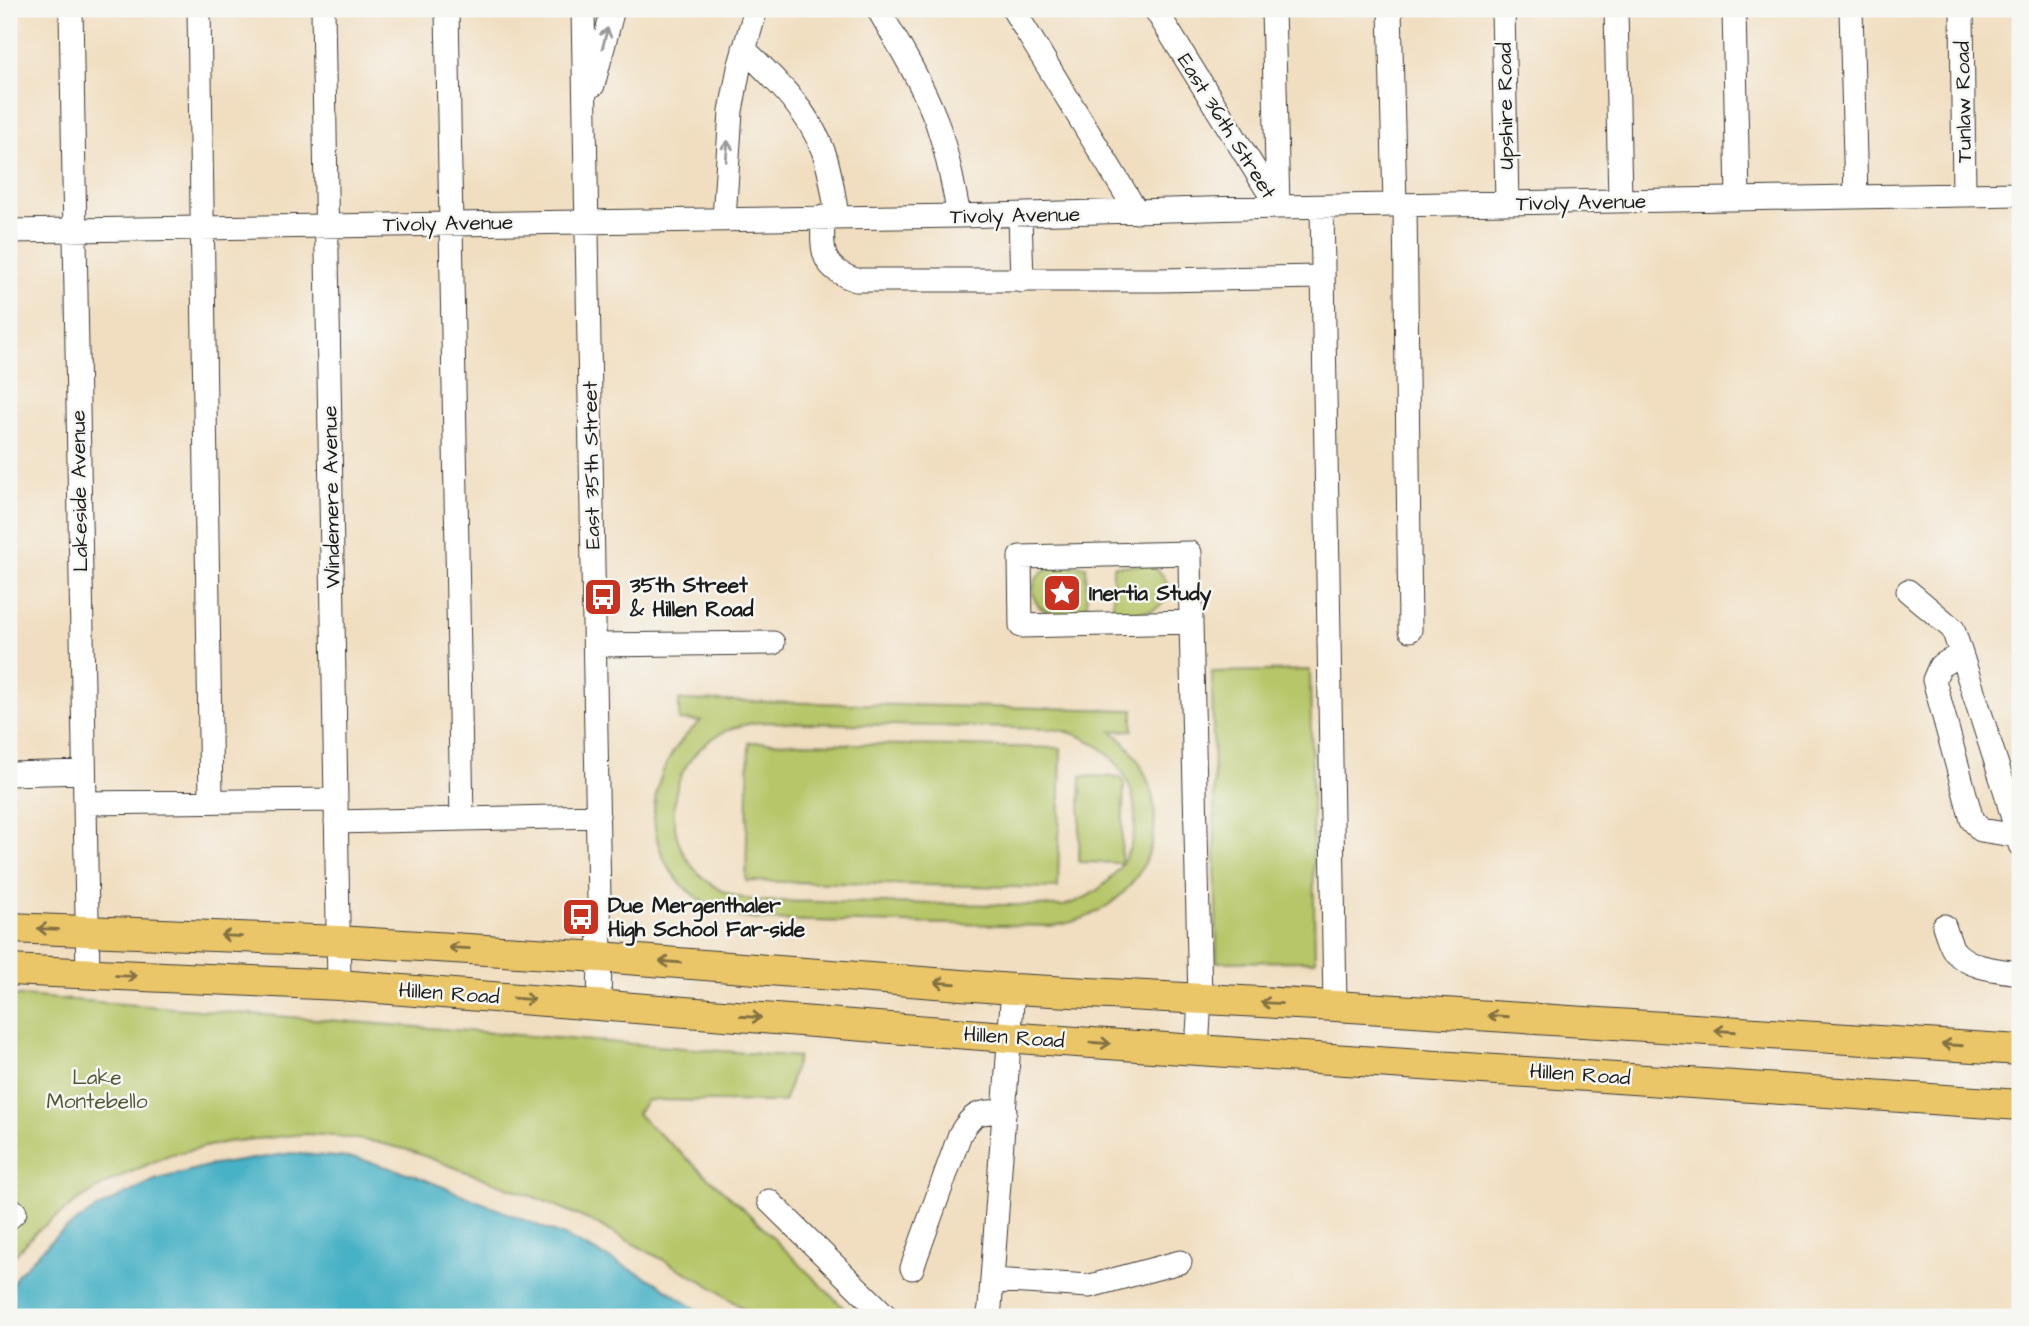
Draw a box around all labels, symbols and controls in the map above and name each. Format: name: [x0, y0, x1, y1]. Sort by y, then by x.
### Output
one-way arrow: [599, 27, 612, 50]
street label: Tunlaw Road: [1948, 41, 1979, 163]
street label: Upshire Road: [1490, 42, 1522, 170]
street label: East 36th Street: [1170, 48, 1283, 205]
one-way arrow: [721, 140, 734, 163]
street label: Tivoly Avenue: [1516, 187, 1647, 220]
street label: Tivoly Avenue: [950, 200, 1081, 233]
street label: Tivoly Avenue: [383, 208, 514, 241]
street label: East 35th Street: [576, 380, 607, 549]
street label: Windemere Avenue: [315, 405, 348, 589]
street label: Lakeside Avenue: [64, 410, 95, 572]
place label: 35th Street & Hillen Road: [629, 571, 754, 624]
place icon: Inertia Study: [1041, 572, 1083, 614]
bus stop icon: 35th Street & Hillen Road: [582, 576, 624, 618]
place label: Inertia Study: [1089, 579, 1212, 611]
place label: Due Mergenthaler High School Far-side: [608, 891, 806, 946]
bus stop icon: Due Mergenthaler High School Far-side: [560, 896, 602, 938]
one-way arrow: [37, 922, 60, 936]
one-way arrow: [220, 930, 243, 943]
one-way arrow: [447, 942, 470, 955]
one-way arrow: [659, 955, 681, 968]
one-way arrow: [114, 969, 137, 982]
street label: Hillen Road: [398, 976, 501, 1012]
one-way arrow: [934, 977, 957, 990]
one-way arrow: [512, 993, 535, 1006]
one-way arrow: [1260, 996, 1283, 1009]
one-way arrow: [739, 1010, 762, 1023]
one-way arrow: [1487, 1010, 1510, 1023]
street label: Hillen Road: [963, 1020, 1066, 1056]
one-way arrow: [1714, 1024, 1737, 1037]
one-way arrow: [1088, 1037, 1111, 1050]
one-way arrow: [1941, 1038, 1964, 1051]
street label: Hillen Road: [1529, 1057, 1632, 1093]
park label: Lake Montebello: [46, 1063, 148, 1116]

